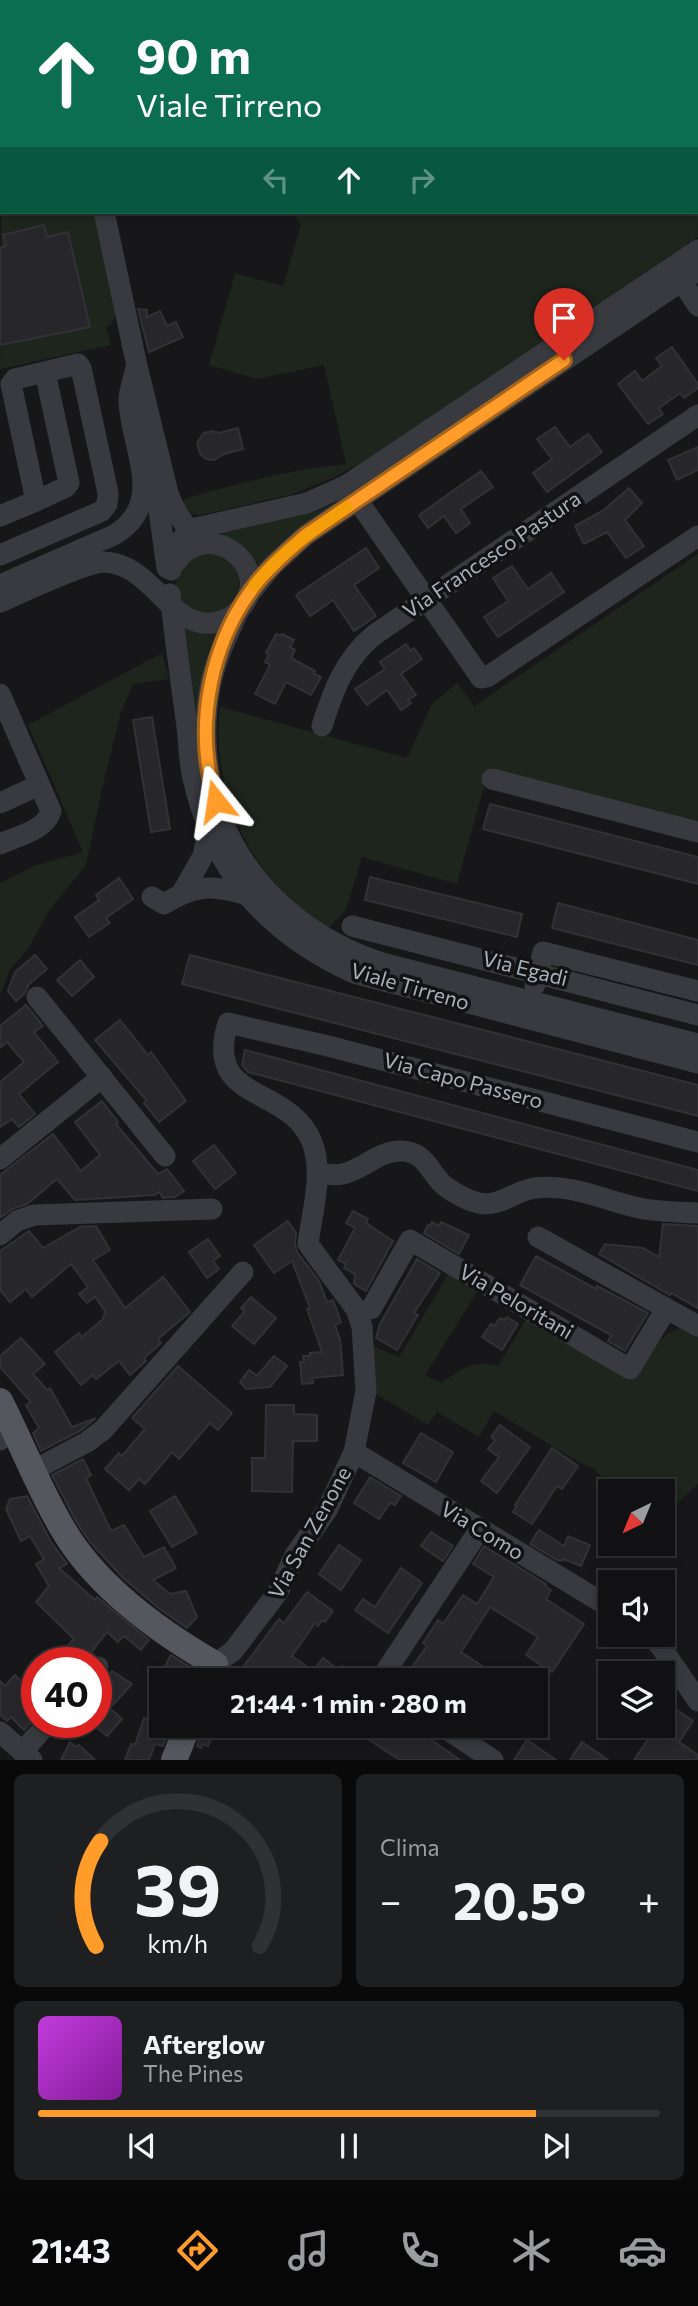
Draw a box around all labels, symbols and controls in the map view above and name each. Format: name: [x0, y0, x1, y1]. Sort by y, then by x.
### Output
text: 90 m: [136, 24, 251, 84]
icon: ahead: [21, 28, 112, 119]
text: Viale Tirreno: [136, 84, 322, 124]
icon: left: [257, 161, 295, 199]
icon: ahead: [330, 161, 368, 199]
icon: right: [403, 161, 441, 199]
pin: [534, 288, 594, 360]
icon: arrive: [545, 299, 583, 337]
street label: Via Francesco Pastura: [398, 485, 585, 623]
position arrow: [179, 764, 253, 838]
street label: Via Egadi: [480, 945, 571, 990]
street label: Viale Tirreno: [348, 957, 473, 1014]
street label: Via Capo Passero: [381, 1046, 546, 1113]
street label: Via Peloritani: [455, 1258, 578, 1343]
street label: Via San Zenone: [262, 1462, 355, 1603]
north arrow: [598, 1479, 676, 1556]
map controls: [598, 1479, 675, 1738]
street label: Via Como: [437, 1495, 529, 1564]
button: sound: [598, 1570, 675, 1647]
speed limit sign: 40: [21, 1647, 112, 1738]
button: layers: [598, 1661, 675, 1738]
text: 21:44 · 1 min · 280 m: [230, 1687, 467, 1718]
text: Clima: [380, 1833, 440, 1861]
text: 39: [134, 1843, 222, 1932]
text: 20.5°: [453, 1867, 586, 1931]
text: −: [380, 1876, 402, 1923]
text: +: [638, 1876, 660, 1923]
text: km/h: [148, 1928, 208, 1958]
text: Afterglow: [143, 2028, 265, 2059]
text: The Pines: [143, 2059, 244, 2087]
icon: previous: [123, 2127, 161, 2165]
icon: pause: [330, 2127, 368, 2165]
icon: next: [537, 2127, 575, 2165]
icon: directions: [173, 2226, 222, 2275]
icon: music: [284, 2226, 333, 2275]
icon: phone: [395, 2226, 444, 2275]
icon: climate: [507, 2226, 556, 2275]
icon: car: [618, 2226, 667, 2275]
text: 21:43: [31, 2230, 111, 2270]

